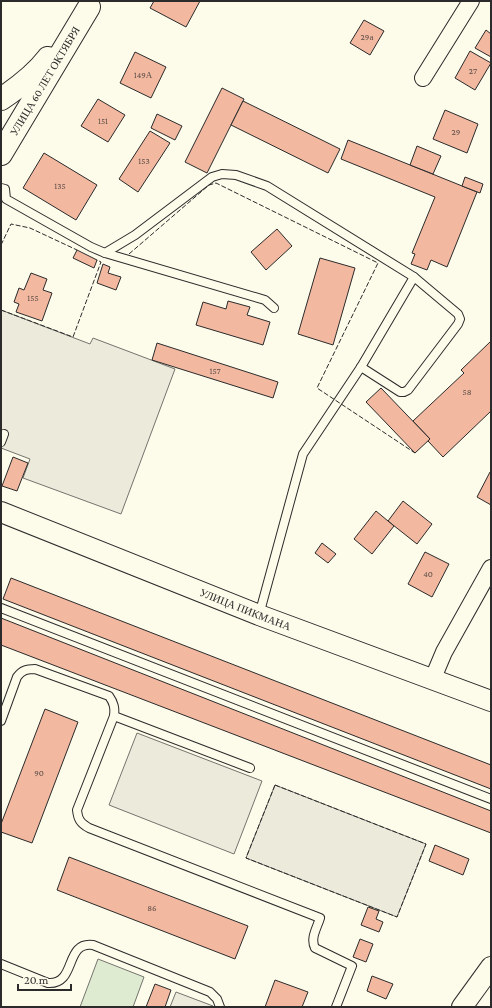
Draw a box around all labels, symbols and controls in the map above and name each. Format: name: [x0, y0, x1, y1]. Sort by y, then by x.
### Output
street label: УЛИЦА 60 ЛЕТ ОКТЯБРЯ: [7, 24, 82, 138]
house number: 29а: [361, 32, 373, 42]
house number: 27: [469, 66, 477, 76]
house number: 149А: [134, 70, 153, 80]
house number: 151: [98, 116, 108, 126]
house number: 29: [452, 127, 461, 137]
house number: 153: [138, 156, 150, 166]
house number: 135: [54, 181, 66, 191]
house number: 155: [27, 293, 39, 303]
house number: 157: [209, 366, 221, 376]
house number: 58: [462, 387, 472, 397]
house number: 40: [423, 569, 433, 579]
street label: УЛИЦА ПИКМАНА: [198, 586, 293, 632]
house number: 90: [34, 768, 44, 778]
house number: 86: [147, 903, 157, 913]
scale bar: [18, 966, 71, 992]
text: 20 m: [24, 973, 49, 987]

